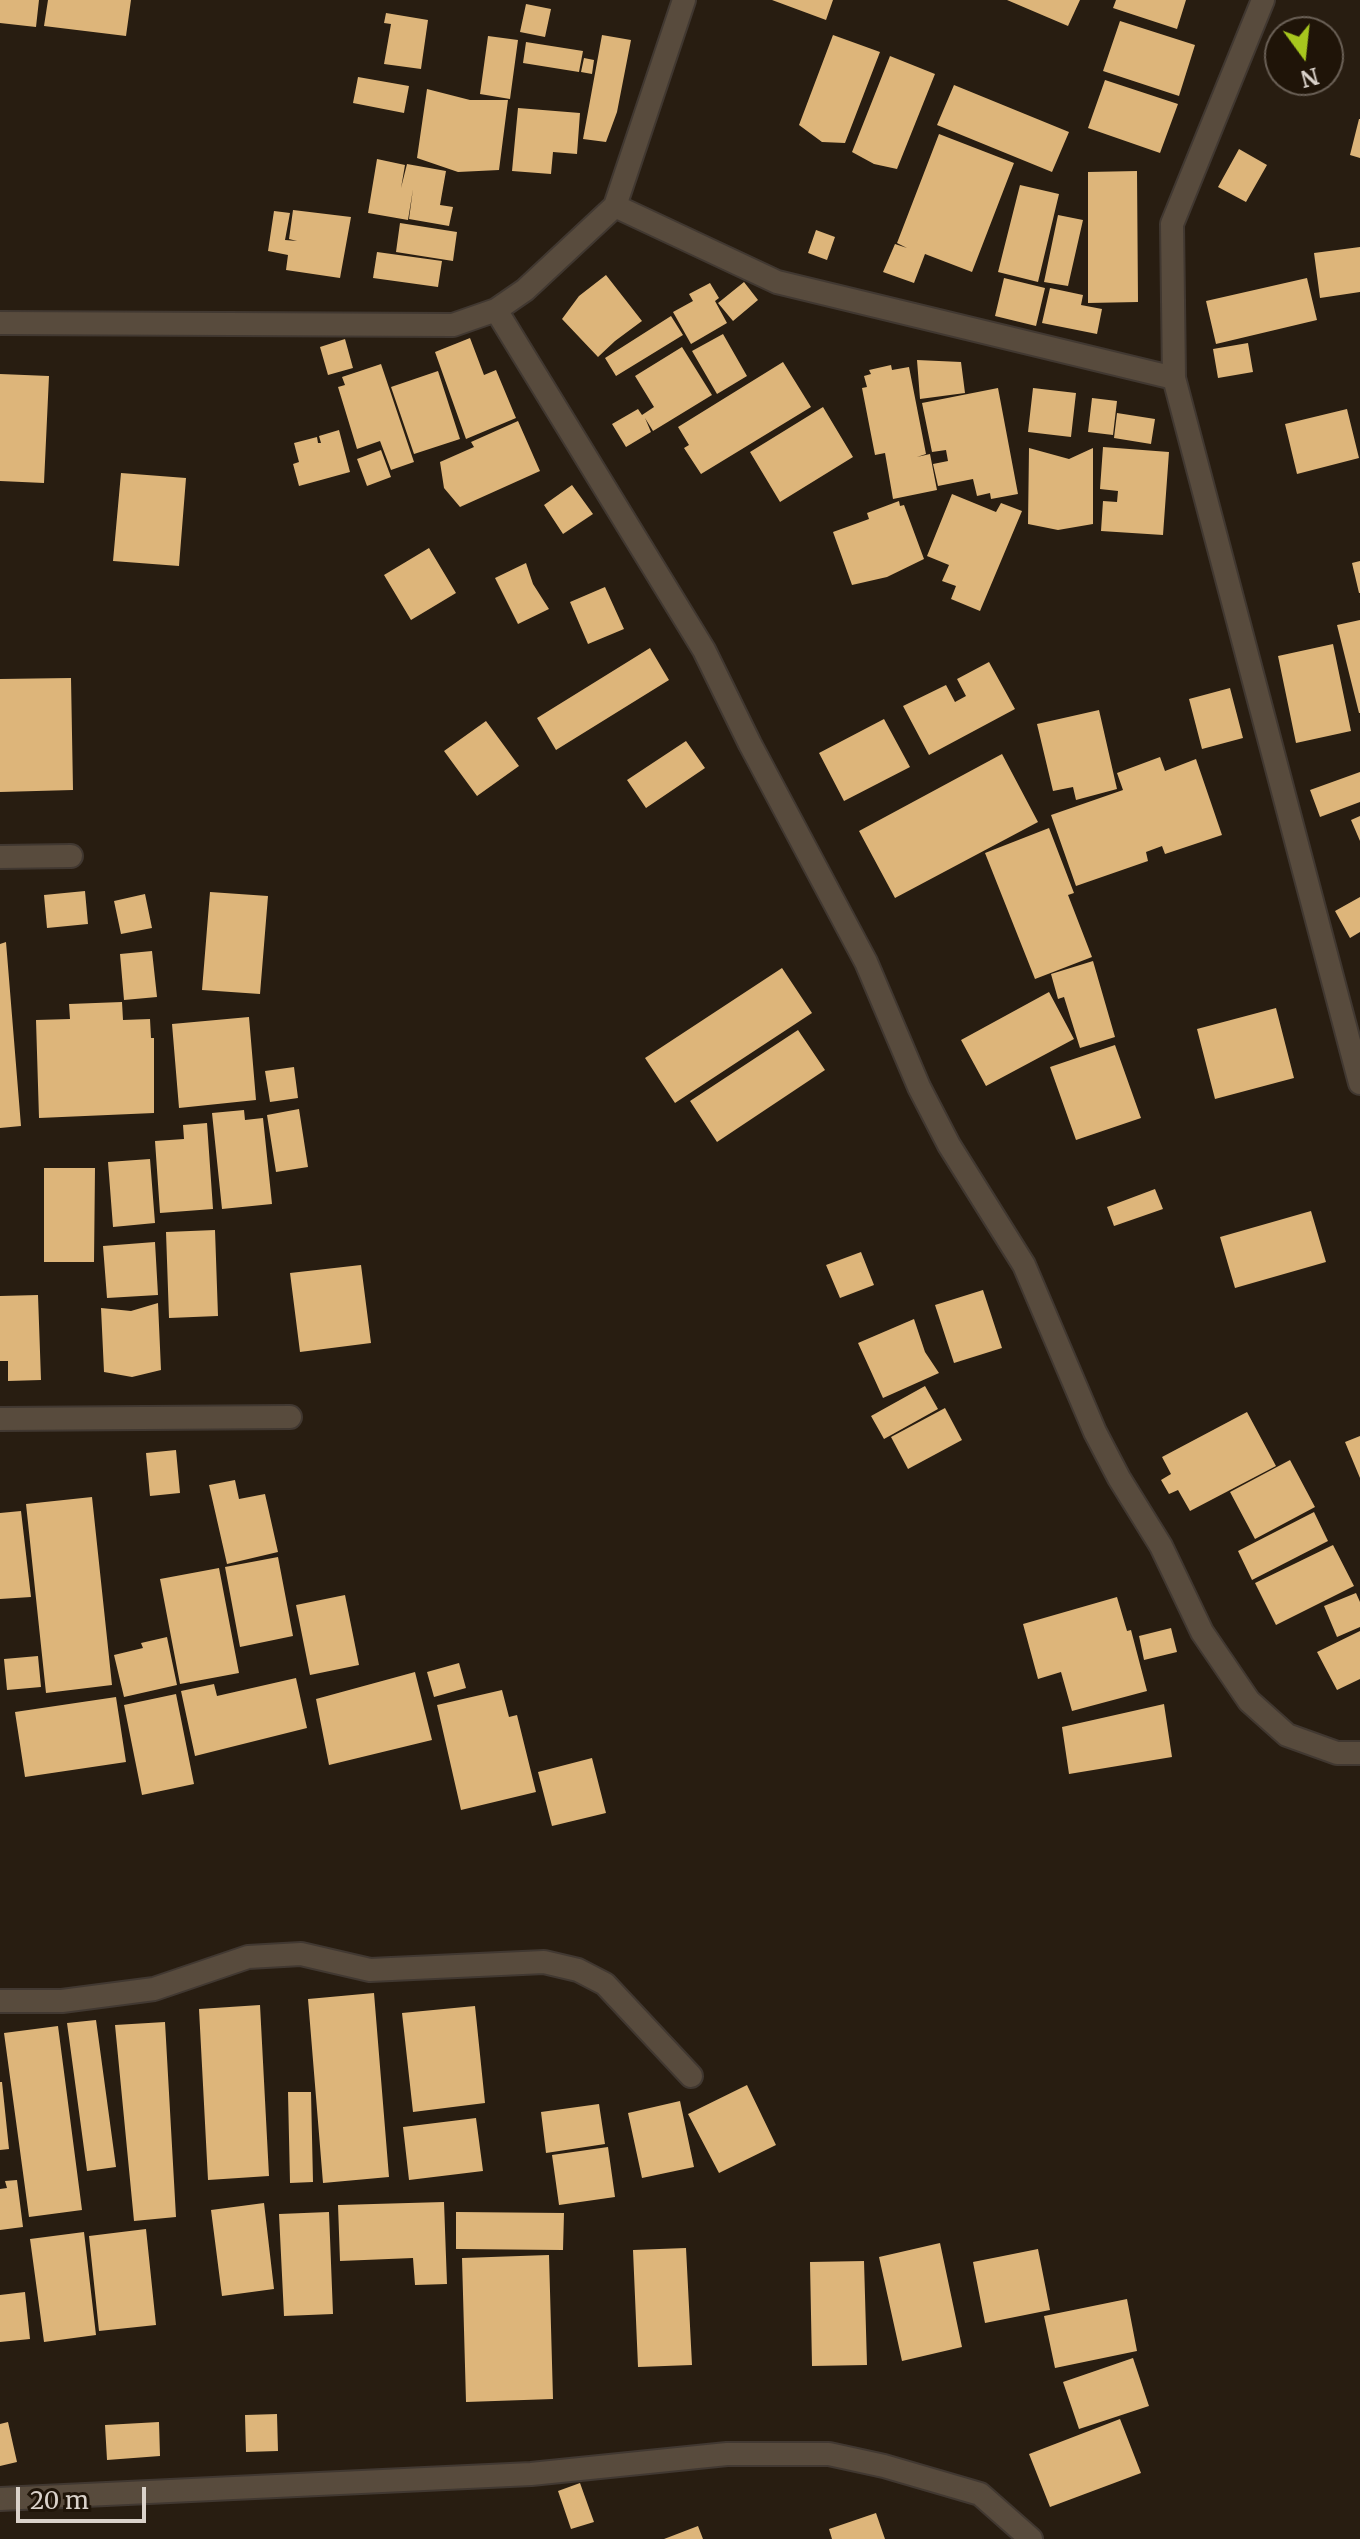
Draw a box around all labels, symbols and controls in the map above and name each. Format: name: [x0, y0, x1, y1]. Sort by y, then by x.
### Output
north arrow: [1264, 16, 1344, 96]
text: N: [1298, 61, 1322, 93]
scale bar: [20, 2471, 150, 2521]
text: 20 m: [30, 2485, 89, 2516]

